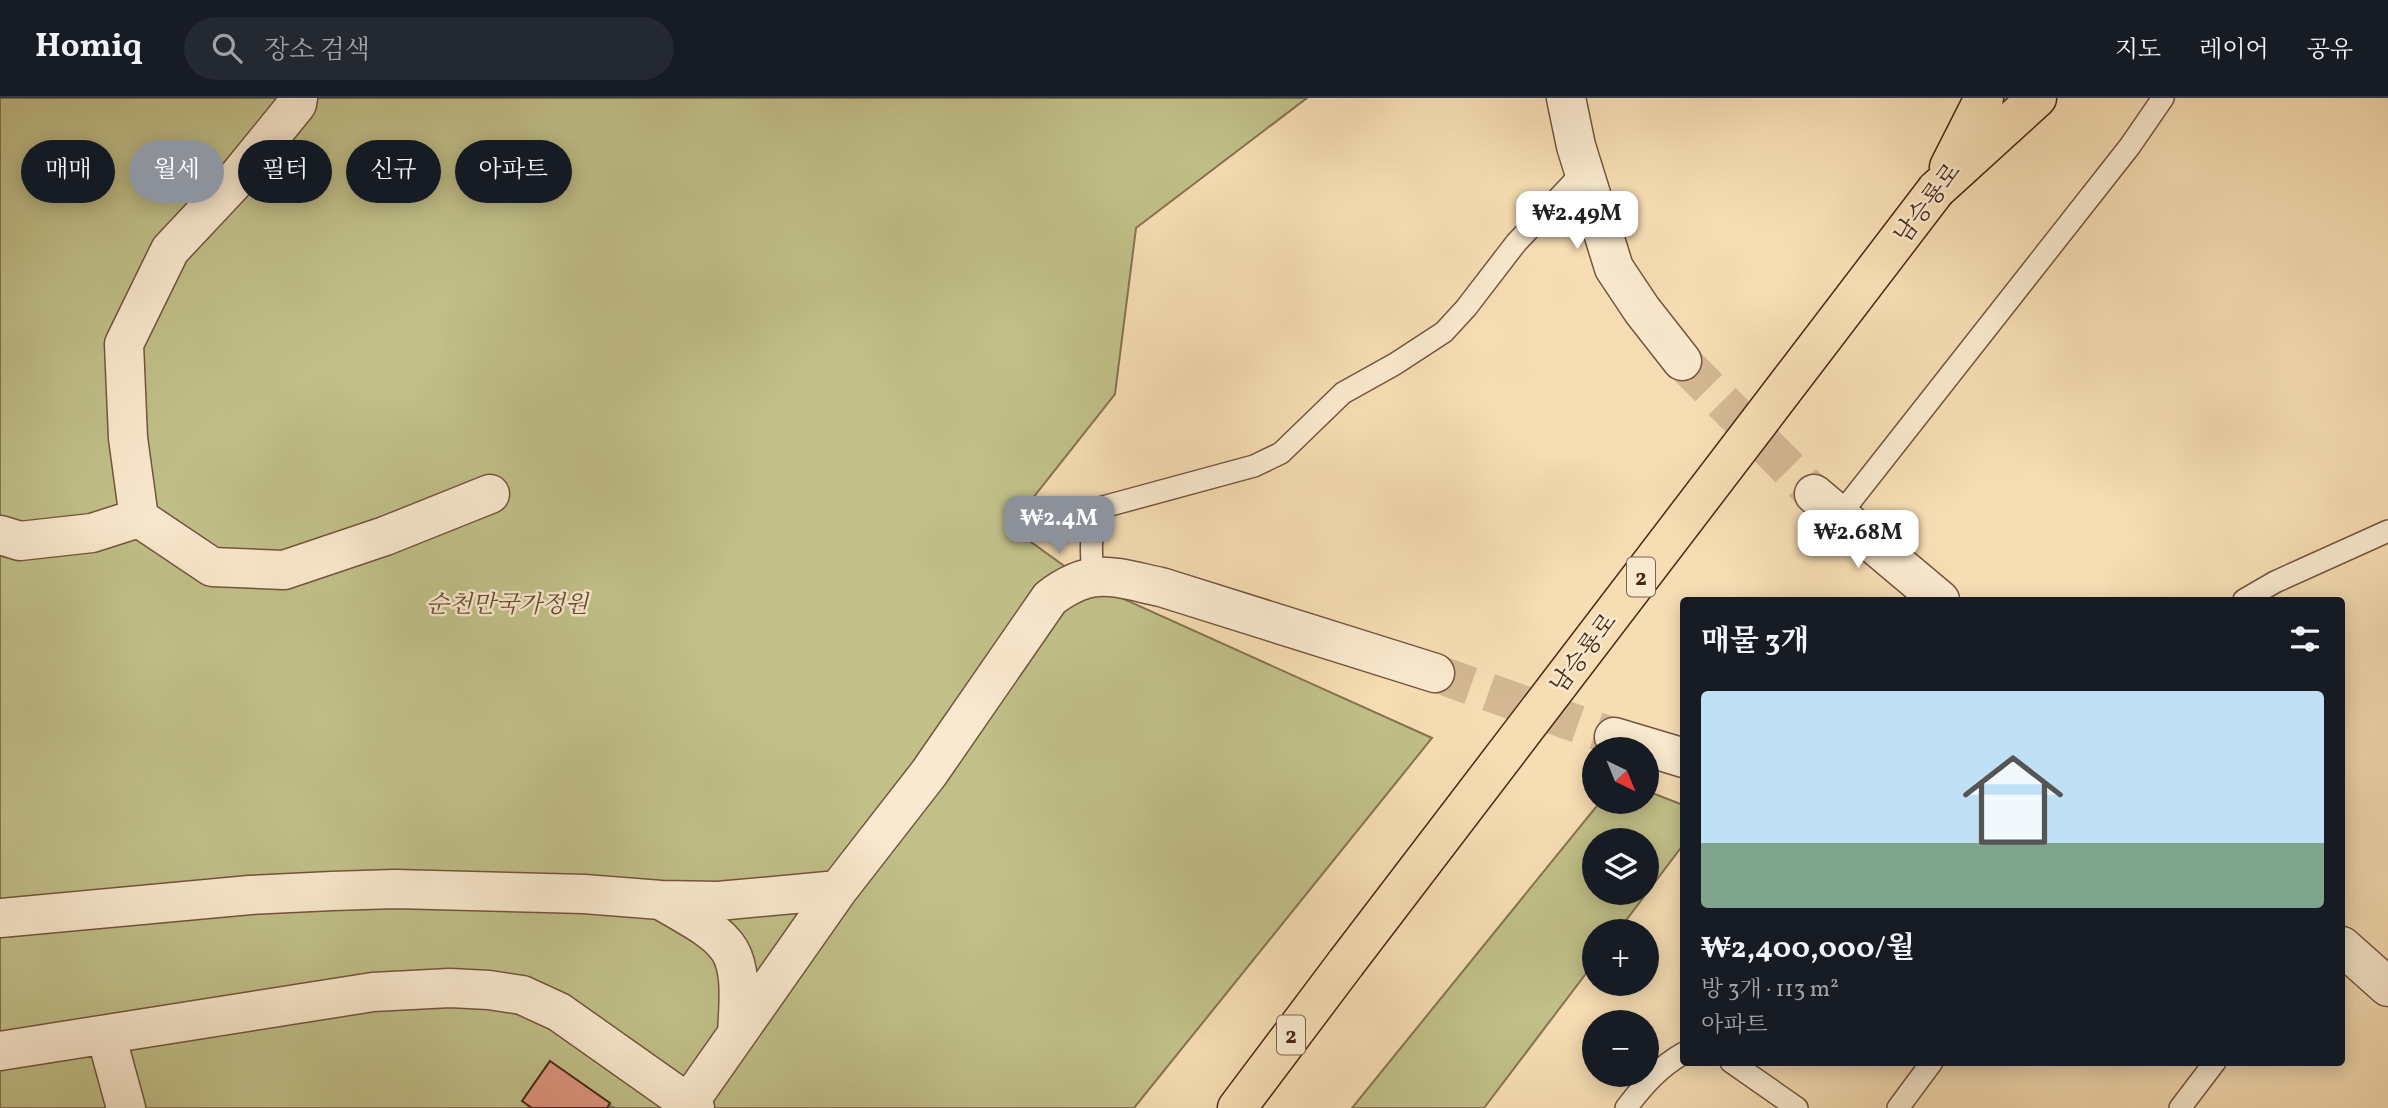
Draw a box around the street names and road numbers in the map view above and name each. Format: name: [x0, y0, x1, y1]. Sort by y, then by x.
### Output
street label: 남승룡로: [1887, 157, 1970, 251]
road number: 2: [1627, 558, 1655, 597]
street label: 남승룡로: [1543, 607, 1626, 701]
road number: 2: [1277, 1016, 1305, 1054]

